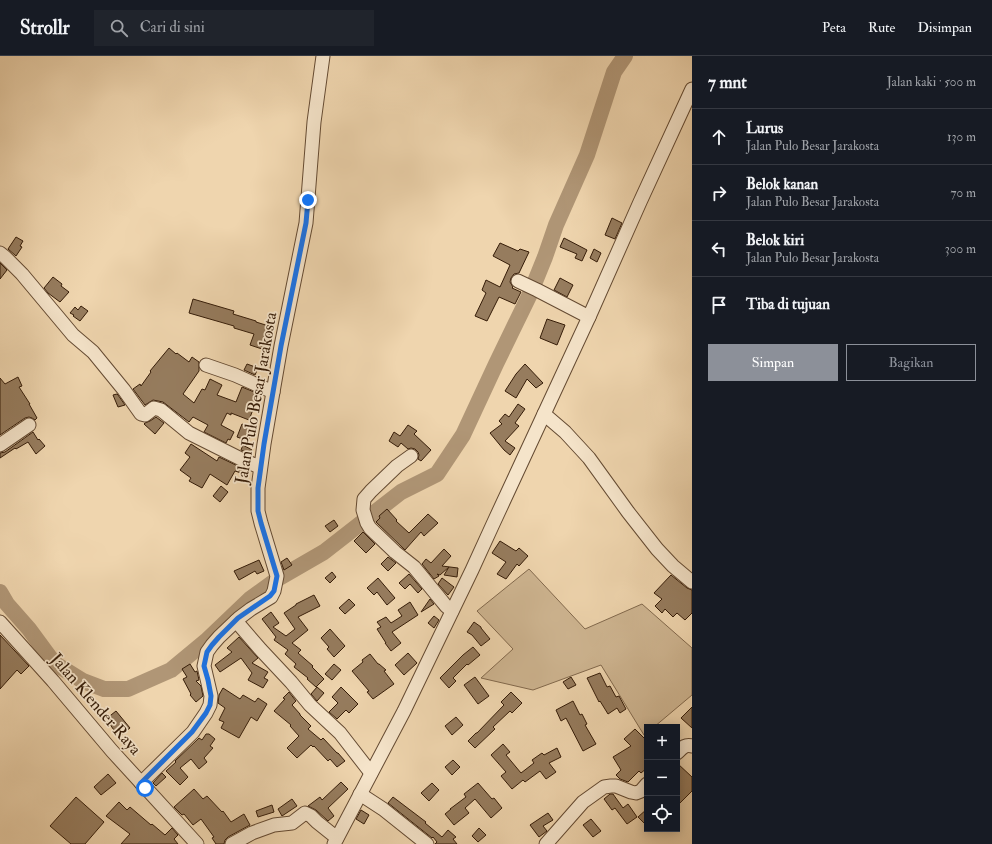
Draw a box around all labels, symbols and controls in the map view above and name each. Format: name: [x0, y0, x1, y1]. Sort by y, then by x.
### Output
search box: [94, 10, 374, 46]
text: Strollr: [20, 16, 70, 40]
icon: search: [108, 17, 130, 39]
text: Cari di sini: [140, 18, 205, 37]
text: Peta: [822, 19, 846, 36]
text: Rute: [868, 19, 895, 36]
text: Disimpan: [917, 19, 972, 36]
text: 7 mnt: [708, 72, 747, 93]
text: Jalan kaki · 500 m: [887, 74, 976, 90]
text: Lurus: [746, 119, 783, 138]
icon: ahead: [708, 126, 730, 148]
text: 130 m: [947, 129, 976, 145]
text: Jalan Pulo Besar Jarakosta: [746, 138, 879, 154]
text: Belok kanan: [746, 175, 818, 194]
icon: right: [708, 182, 730, 204]
text: 70 m: [951, 185, 976, 201]
route end: [299, 191, 317, 209]
text: Jalan Pulo Besar Jarakosta: [746, 194, 879, 210]
text: Belok kiri: [746, 231, 804, 250]
icon: left: [708, 238, 730, 260]
text: 300 m: [945, 241, 976, 257]
text: Jalan Pulo Besar Jarakosta: [746, 250, 879, 266]
icon: arrive: [708, 294, 730, 316]
text: Tiba di tujuan: [746, 295, 830, 314]
street label: Jalan Pulo Besar Jarakosta: [230, 309, 283, 487]
button: Simpan: [708, 344, 838, 381]
button: Bagikan: [846, 344, 976, 381]
street label: Jalan Klender Raya: [45, 648, 147, 761]
map controls: [644, 724, 680, 832]
button: +: [644, 724, 680, 760]
button: −: [644, 760, 680, 796]
route start: [136, 779, 154, 797]
button: locate: [644, 796, 680, 832]

